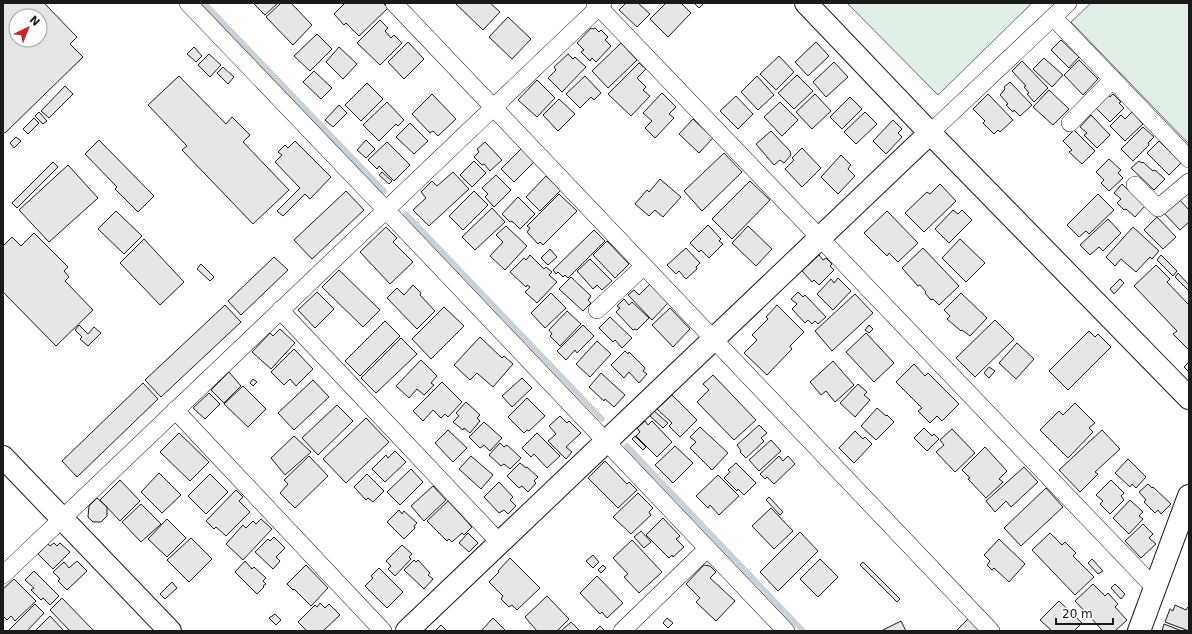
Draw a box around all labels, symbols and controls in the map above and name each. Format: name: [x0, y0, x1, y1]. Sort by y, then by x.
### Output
north arrow: [8, 8, 48, 48]
text: N: [27, 13, 42, 29]
scale bar: [1056, 600, 1113, 626]
text: 20 m: [1062, 607, 1093, 621]

